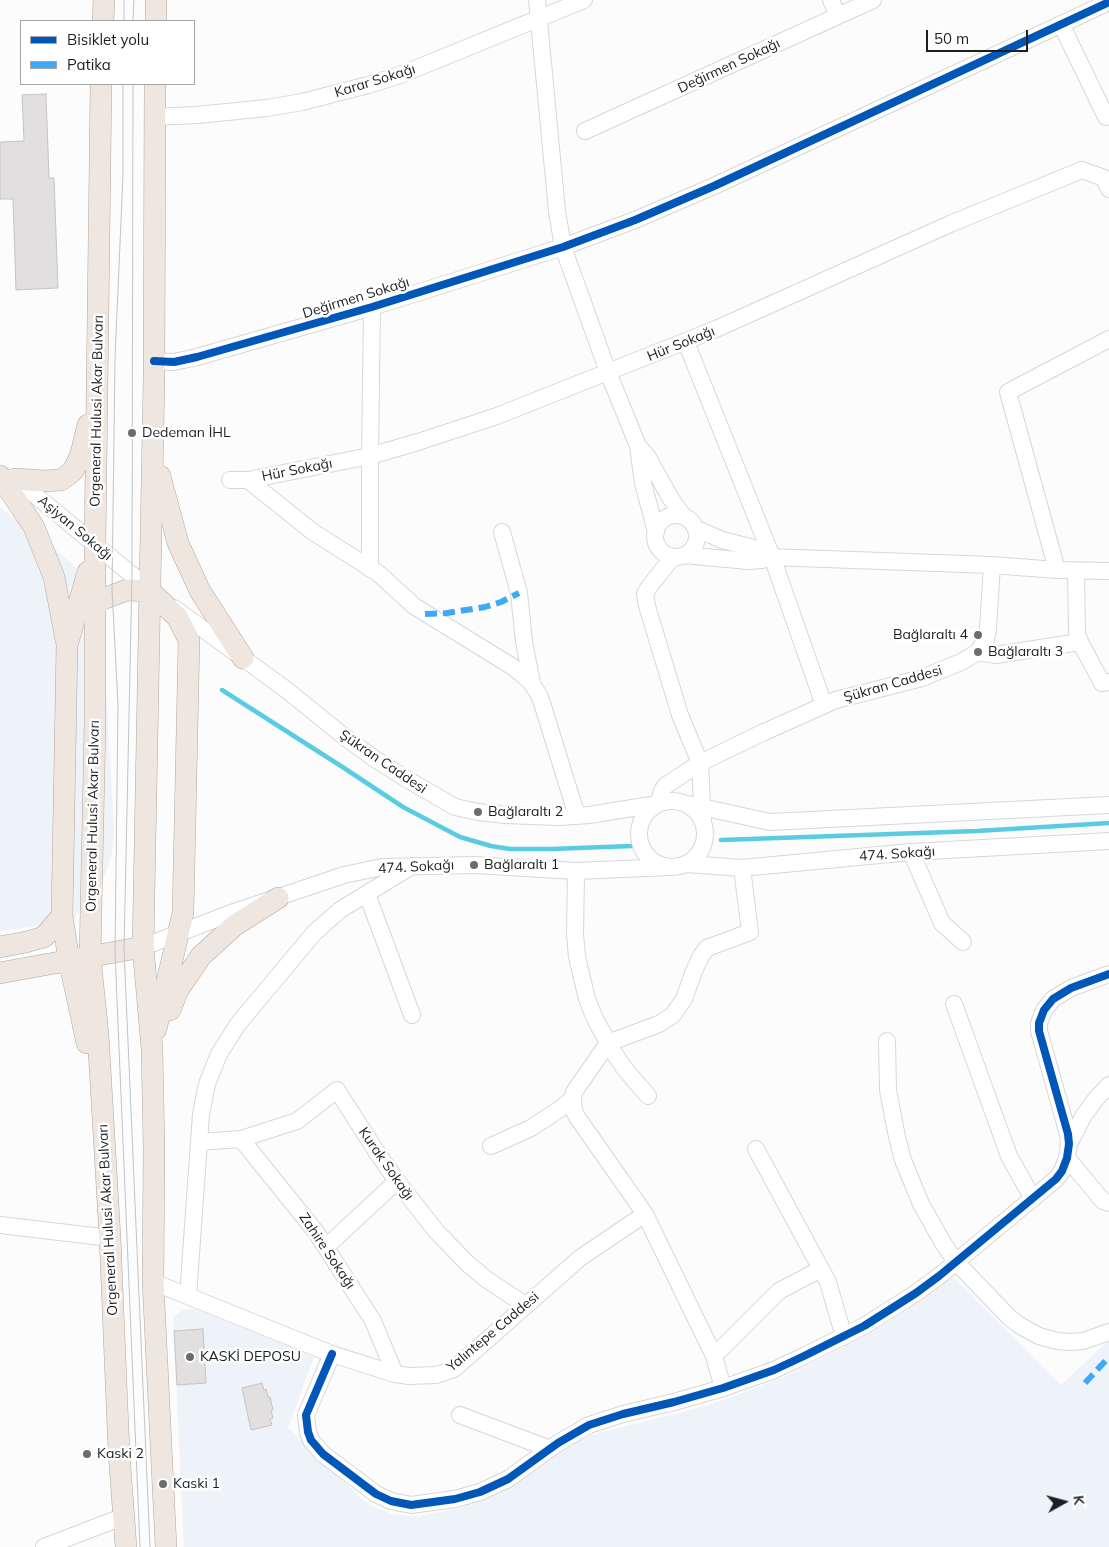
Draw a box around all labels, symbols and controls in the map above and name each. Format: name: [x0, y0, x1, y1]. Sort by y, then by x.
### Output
legend: [20, 20, 195, 85]
scale bar: [929, 20, 1032, 52]
text: 50 m: [934, 29, 969, 48]
text: Bisiklet yolu: [67, 30, 149, 49]
street label: Değirmen Sokağı: [675, 35, 783, 97]
text: Patika: [67, 55, 111, 74]
street label: Karar Sokağı: [333, 61, 417, 101]
street label: Değirmen Sokağı: [301, 274, 411, 322]
street label: Orgeneral Hulusi Akar Bulvarı: [87, 315, 107, 507]
street label: Hür Sokağı: [645, 323, 717, 365]
place label: Dedeman İHL: [142, 425, 231, 441]
marker: Dedeman İHL: [126, 427, 138, 439]
street label: Hür Sokağı: [260, 455, 334, 485]
street label: Aşiyan Sokağı: [34, 492, 116, 564]
place label: Bağlaraltı 4: [893, 627, 968, 643]
marker: Bağlaraltı 4: [972, 629, 984, 641]
place label: Bağlaraltı 3: [988, 644, 1063, 660]
marker: Bağlaraltı 3: [972, 646, 984, 658]
street label: Şükran Caddesi: [842, 662, 944, 706]
street label: Orgeneral Hulusi Akar Bulvarı: [83, 720, 103, 912]
street label: Şükran Caddesi: [336, 727, 430, 797]
place label: Bağlaraltı 2: [488, 804, 563, 820]
marker: Bağlaraltı 2: [472, 806, 484, 818]
street label: 474. Sokağı: [858, 843, 936, 865]
street label: 474. Sokağı: [378, 857, 454, 877]
place label: Bağlaraltı 1: [484, 857, 559, 873]
marker: Bağlaraltı 1: [468, 859, 480, 871]
street label: Orgeneral Hulusi Akar Bulvarı: [95, 1124, 121, 1316]
street label: Kurak Sokağı: [355, 1124, 417, 1204]
street label: Zahire Sokağı: [295, 1210, 359, 1292]
street label: Yalıntepe Caddesi: [443, 1289, 543, 1375]
place label: KASKİ DEPOSU: [200, 1349, 301, 1365]
marker: KASKİ DEPOSU: [184, 1351, 196, 1363]
place label: Kaski 2: [97, 1446, 144, 1462]
marker: Kaski 2: [81, 1448, 93, 1460]
place label: Kaski 1: [173, 1476, 220, 1492]
north arrow: [1039, 1477, 1089, 1527]
marker: Kaski 1: [157, 1478, 169, 1490]
text: K: [1069, 1494, 1088, 1506]

